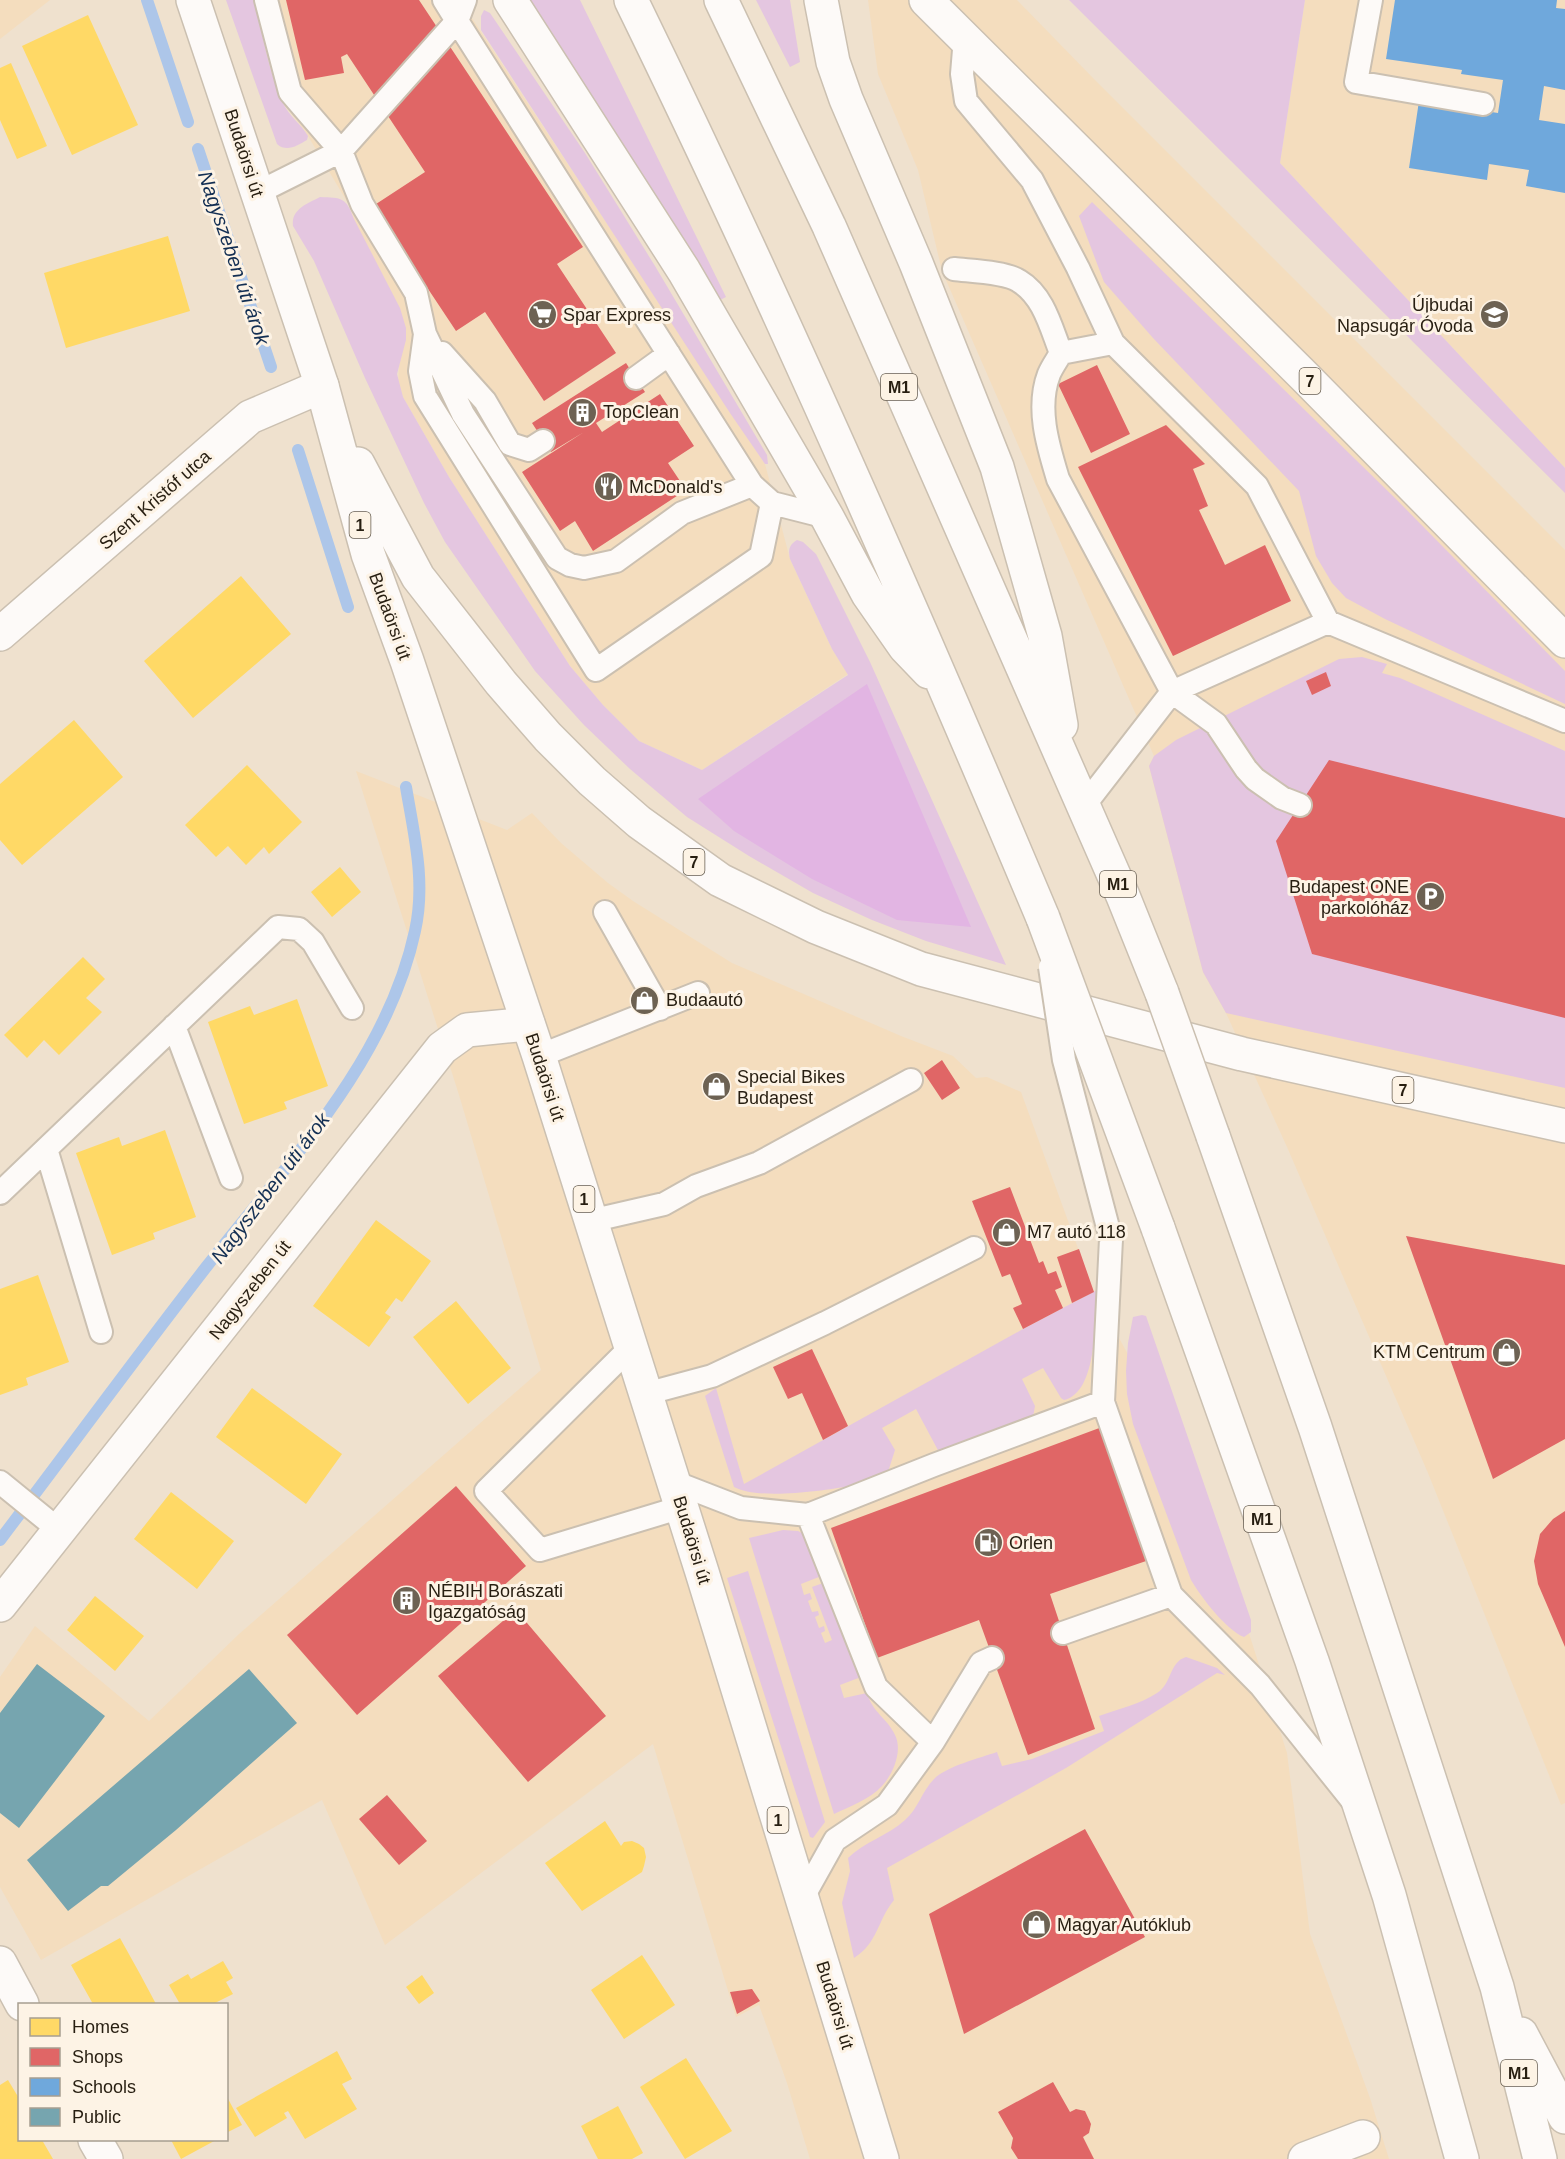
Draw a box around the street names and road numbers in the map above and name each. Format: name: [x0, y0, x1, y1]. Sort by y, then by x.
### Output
street label: Budaörsi út: [220, 107, 268, 199]
road number: 7: [1300, 368, 1320, 394]
road number: M1: [881, 374, 917, 400]
street label: Szent Kristóf utca: [95, 446, 216, 554]
road number: 1: [350, 512, 370, 538]
street label: Budaörsi út: [365, 570, 415, 662]
road number: 7: [684, 849, 704, 875]
road number: M1: [1100, 871, 1136, 897]
street label: Budaörsi út: [521, 1031, 569, 1123]
road number: 7: [1392, 1077, 1414, 1103]
road number: 1: [574, 1186, 594, 1212]
street label: Nagyszeben út: [205, 1237, 295, 1343]
street label: Budaörsi út: [669, 1494, 715, 1586]
road number: M1: [1244, 1506, 1280, 1532]
road number: 1: [768, 1807, 788, 1833]
street label: Budaörsi út: [812, 1959, 858, 2051]
road number: M1: [1501, 2060, 1537, 2086]

